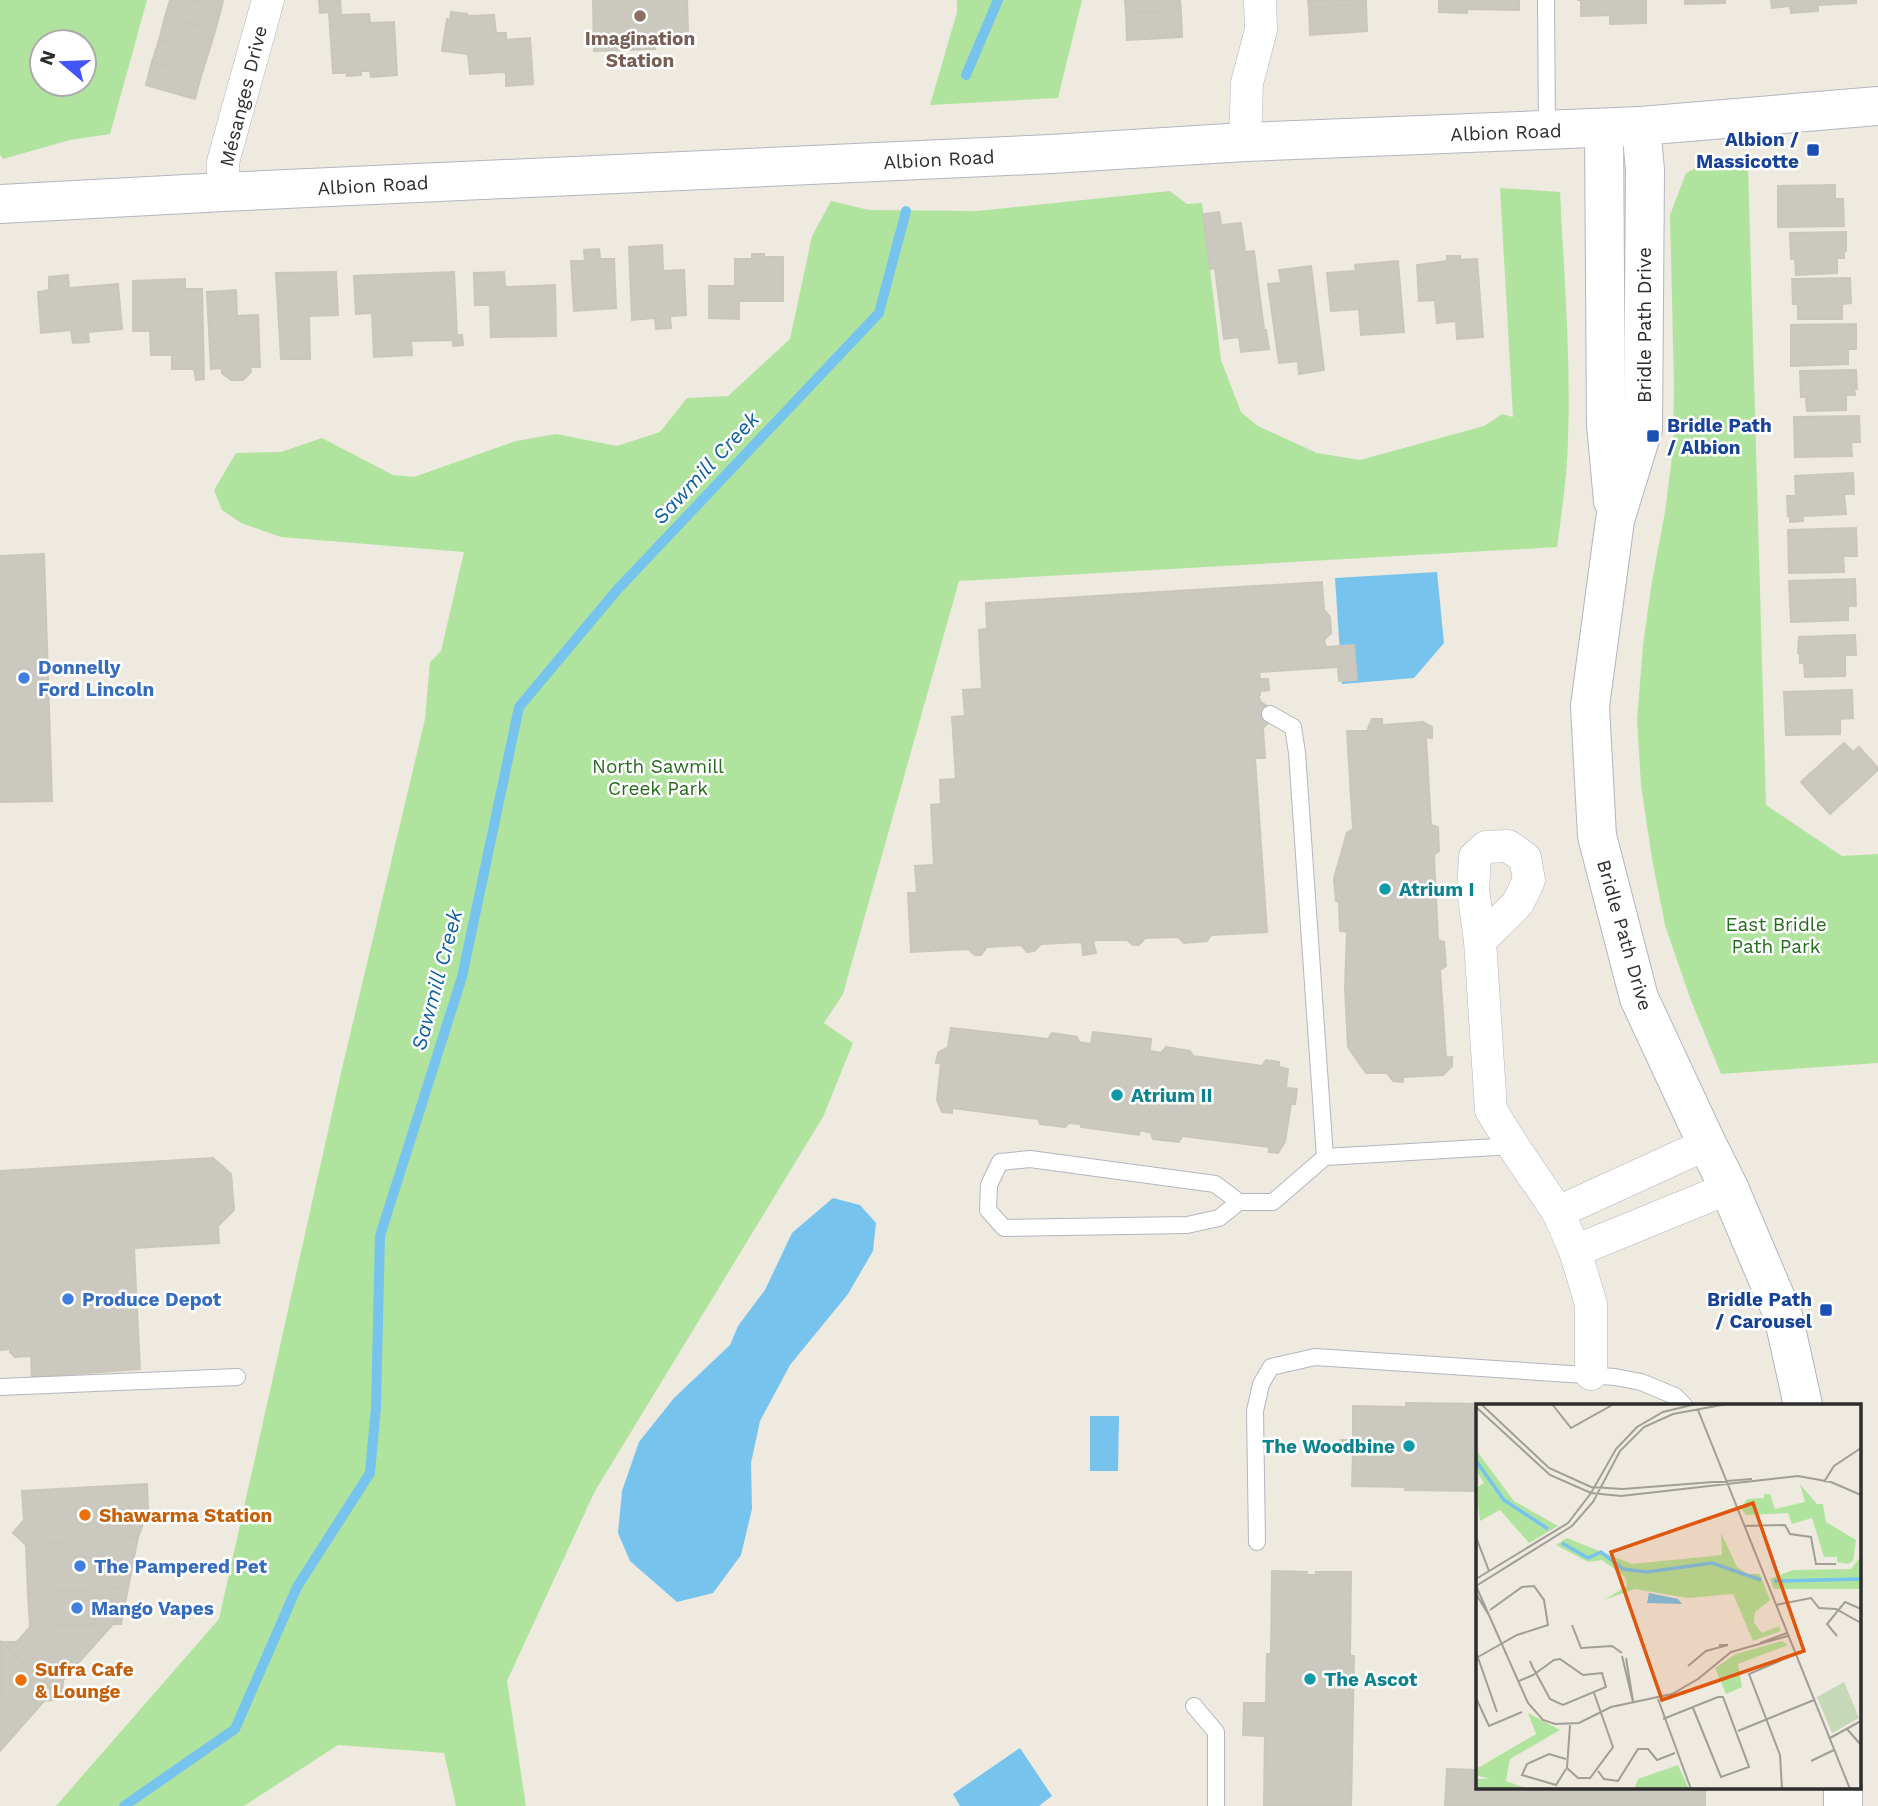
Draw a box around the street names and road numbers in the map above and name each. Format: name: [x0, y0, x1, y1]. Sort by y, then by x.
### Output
street label: Mésanges Drive: [215, 23, 272, 169]
street label: Albion Road: [1450, 119, 1562, 146]
street label: Albion Road: [883, 145, 995, 174]
street label: Albion Road: [317, 171, 429, 200]
street label: Bridle Path Drive: [1633, 247, 1656, 403]
street label: Bridle Path Drive: [1592, 857, 1657, 1013]

